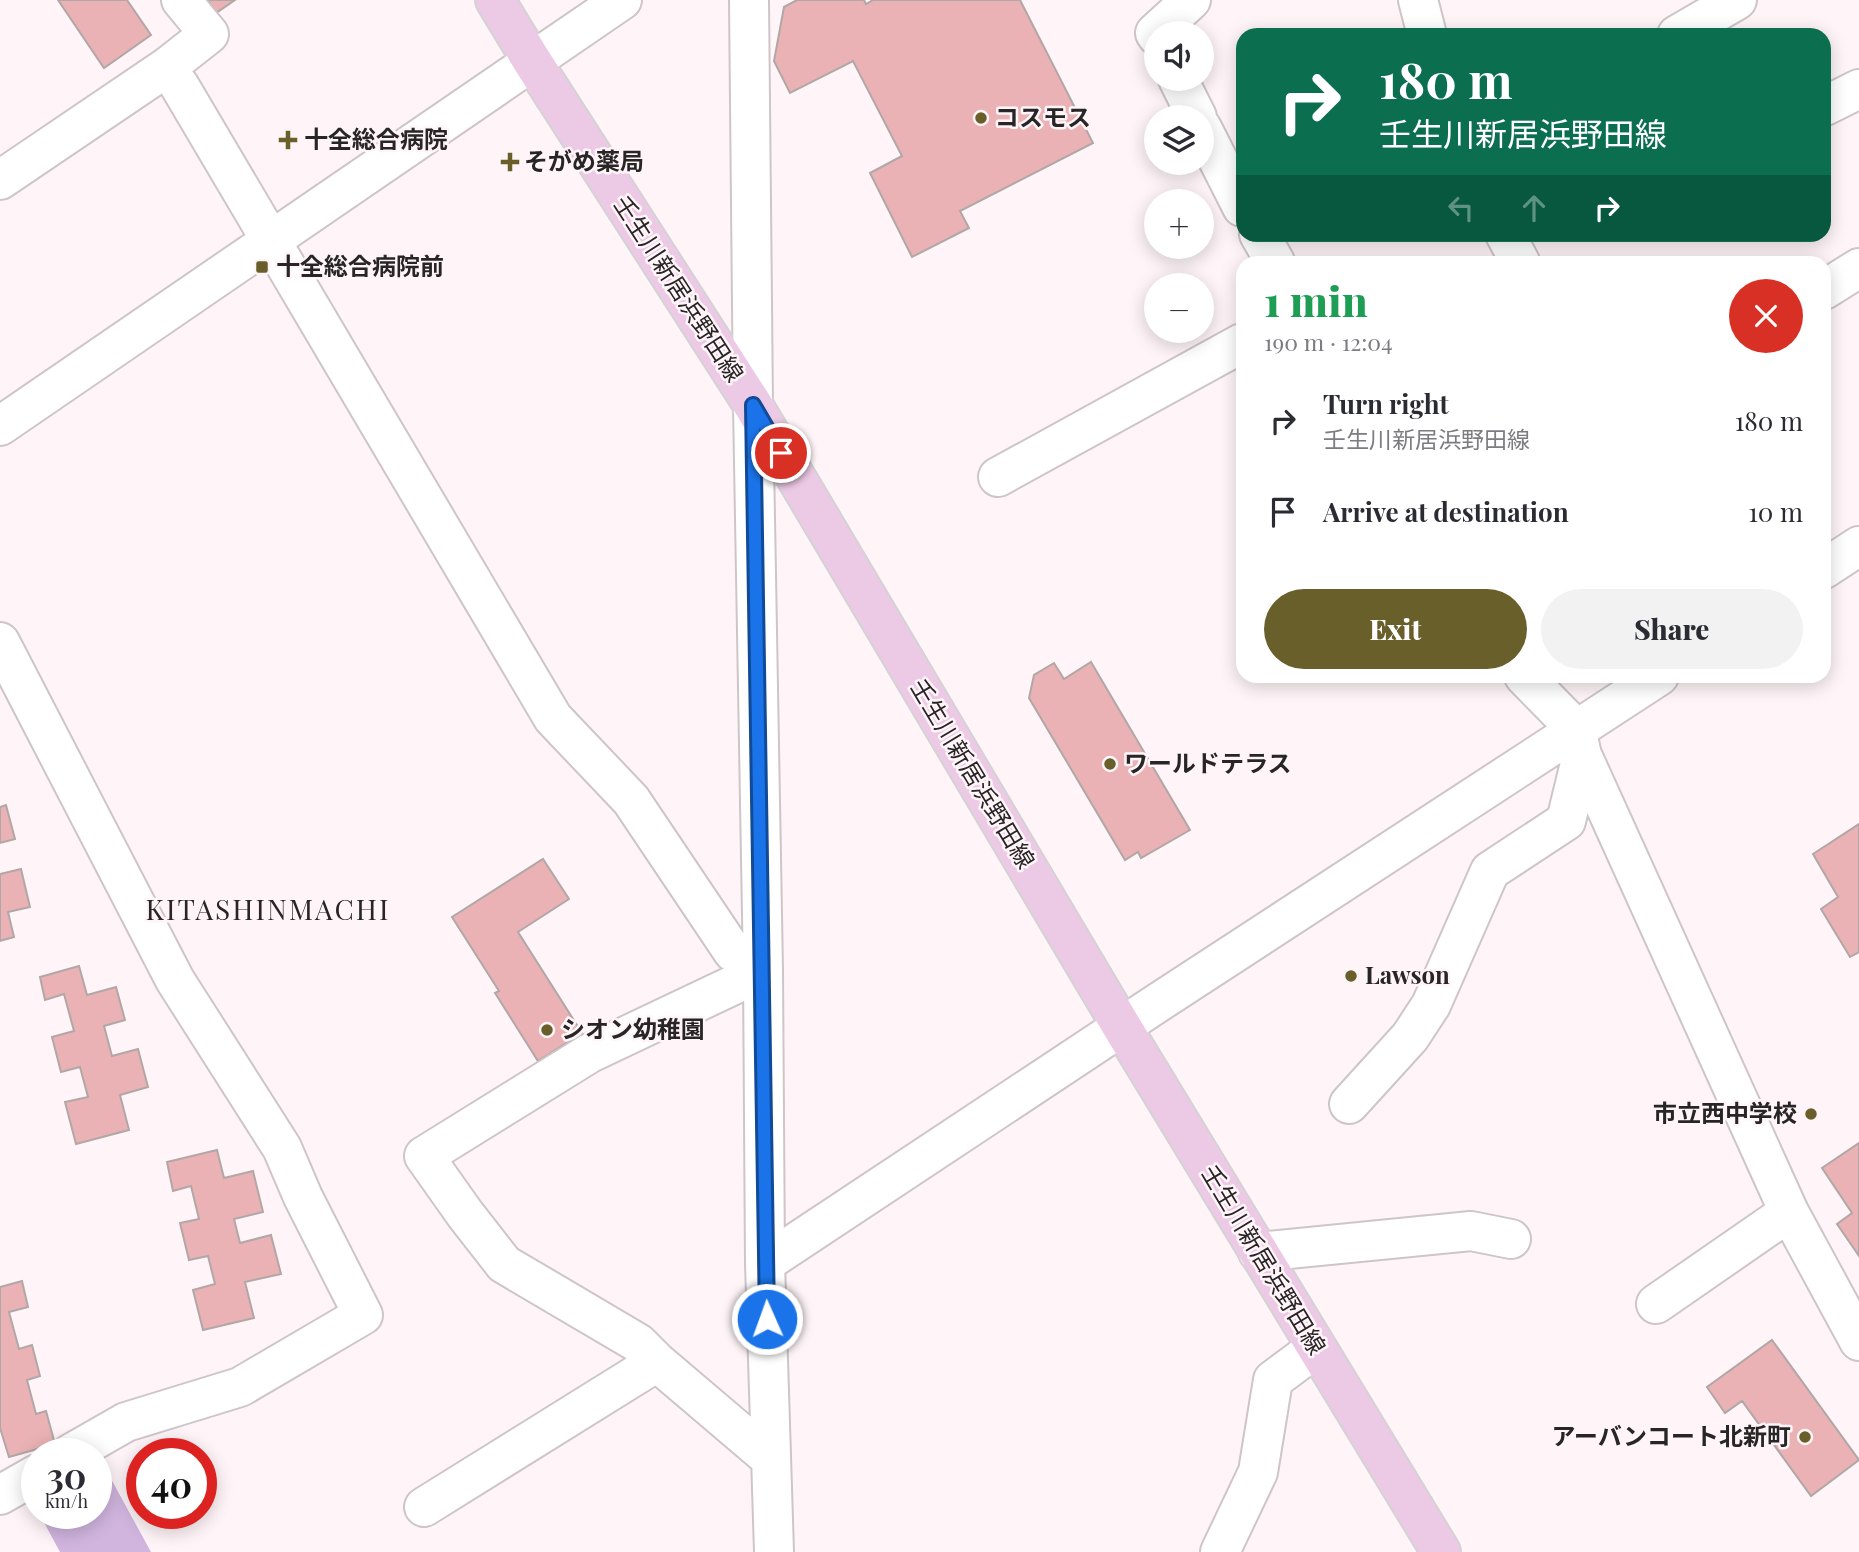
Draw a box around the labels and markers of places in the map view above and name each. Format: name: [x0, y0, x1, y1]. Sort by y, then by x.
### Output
place label: コスモス: [995, 100, 1091, 132]
marker: コスモス: [973, 110, 989, 126]
place label: 十全総合病院: [304, 122, 448, 154]
marker: 十全総合病院: [278, 130, 298, 150]
place label: そがめ薬局: [524, 144, 644, 176]
marker: そがめ薬局: [502, 154, 518, 170]
place label: 十全総合病院前: [276, 249, 444, 281]
marker: 十全総合病院前: [254, 259, 270, 275]
pin: [751, 423, 811, 483]
place label: ワールドテラス: [1124, 746, 1292, 778]
marker: ワールドテラス: [1102, 756, 1118, 772]
place label: Lawson: [1365, 958, 1450, 990]
marker: Lawson: [1343, 968, 1359, 984]
place label: シオン幼稚園: [561, 1012, 705, 1044]
marker: シオン幼稚園: [539, 1022, 555, 1038]
place label: 市立西中学校: [1653, 1096, 1797, 1128]
marker: 市立西中学校: [1803, 1106, 1819, 1122]
place label: アーバンコート北新町: [1551, 1419, 1791, 1451]
marker: アーバンコート北新町: [1797, 1429, 1813, 1445]

